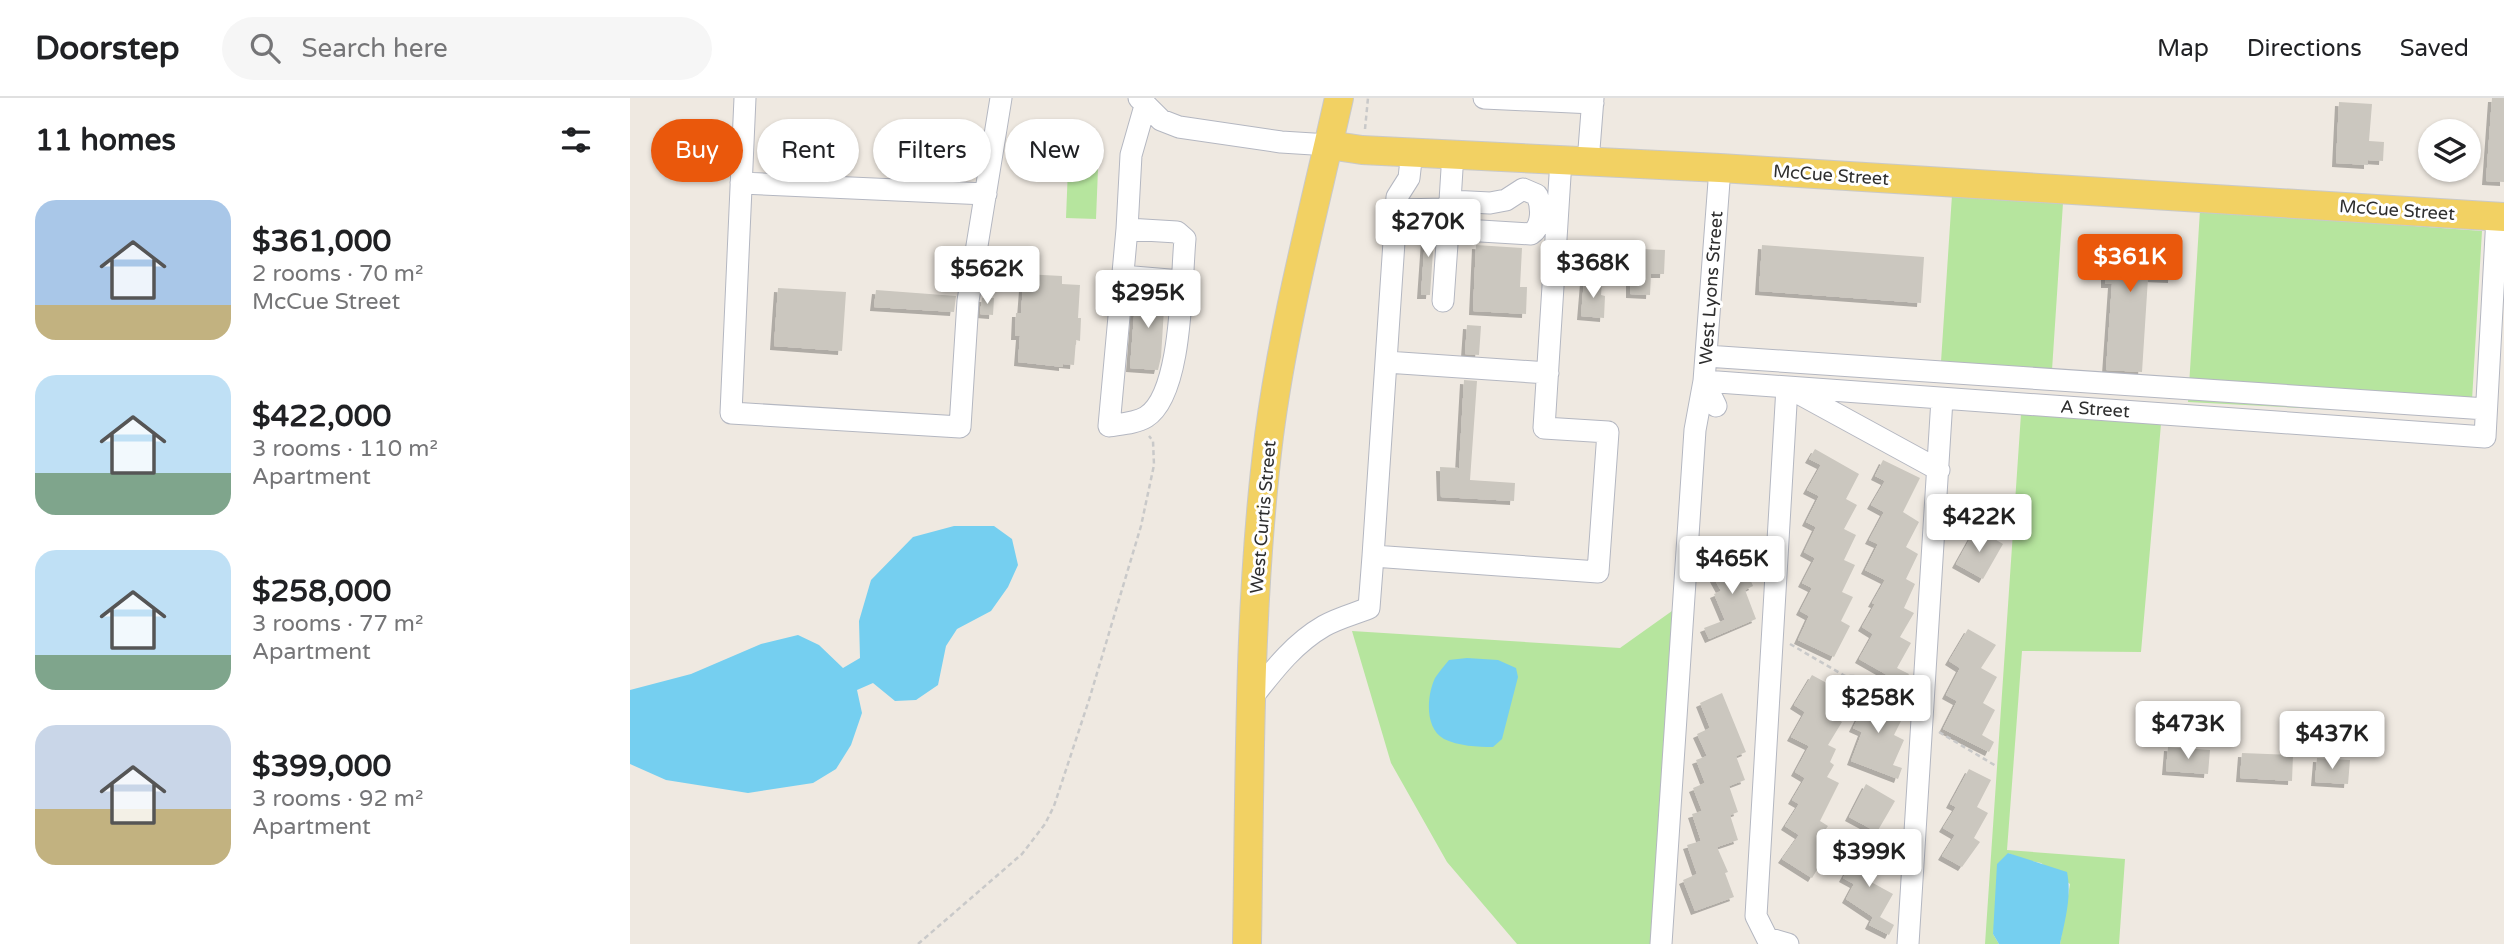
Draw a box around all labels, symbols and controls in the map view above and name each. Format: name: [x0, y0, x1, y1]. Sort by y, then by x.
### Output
search box: [222, 17, 712, 80]
text: Doorstep: [35, 29, 180, 68]
icon: search: [246, 29, 284, 67]
text: Search here: [302, 33, 448, 64]
text: Map: [2157, 34, 2209, 63]
text: Directions: [2247, 34, 2362, 63]
text: Saved: [2400, 34, 2469, 63]
chip: Buy: [651, 119, 743, 182]
chip: Rent: [757, 119, 859, 182]
chip: Filters: [873, 119, 991, 182]
chip: New: [1005, 119, 1104, 182]
map controls: [2418, 119, 2481, 182]
button: layers: [2418, 119, 2481, 182]
icon: filters: [557, 121, 595, 159]
text: 11 homes: [35, 122, 176, 159]
street label: McCue Street: [1772, 160, 1890, 190]
street label: McCue Street: [2338, 195, 2456, 225]
pin: $270K: [1379, 200, 1477, 259]
text: $270K: [1392, 208, 1464, 236]
street label: West Lyons Street: [1695, 210, 1727, 366]
text: $361,000: [252, 223, 391, 260]
icon: home: [91, 228, 175, 312]
pin: $361K: [2081, 234, 2179, 294]
pin: $368K: [1544, 240, 1642, 300]
text: $361K: [2094, 243, 2166, 271]
pin: $562K: [938, 246, 1036, 306]
text: $368K: [1557, 249, 1629, 277]
text: $562K: [951, 255, 1023, 283]
text: 2 rooms · 70 m²: [252, 260, 423, 288]
pin: $295K: [1099, 271, 1197, 330]
text: $295K: [1112, 279, 1184, 307]
text: McCue Street: [252, 288, 400, 316]
street label: A Street: [2060, 396, 2131, 422]
text: $422,000: [252, 398, 391, 435]
icon: home: [91, 403, 175, 487]
text: 3 rooms · 110 m²: [252, 435, 438, 463]
street label: West Curtis Street: [1245, 439, 1281, 595]
text: Apartment: [252, 463, 371, 491]
pin: $422K: [1930, 494, 2028, 554]
text: $422K: [1943, 503, 2015, 531]
pin: $465K: [1683, 536, 1781, 596]
text: $465K: [1696, 545, 1768, 573]
text: $258,000: [252, 573, 391, 610]
icon: home: [91, 578, 175, 662]
text: 3 rooms · 77 m²: [252, 610, 423, 638]
text: Apartment: [252, 638, 371, 666]
pin: $258K: [1829, 676, 1927, 735]
text: $258K: [1842, 684, 1914, 712]
pin: $473K: [2139, 702, 2237, 761]
text: $473K: [2152, 710, 2224, 738]
pin: $437K: [2283, 712, 2381, 771]
text: $437K: [2296, 720, 2368, 748]
text: $399,000: [252, 748, 391, 785]
icon: home: [91, 753, 175, 837]
text: 3 rooms · 92 m²: [252, 785, 423, 813]
text: Apartment: [252, 813, 371, 841]
pin: $399K: [1820, 830, 1918, 889]
text: $399K: [1833, 838, 1905, 866]

